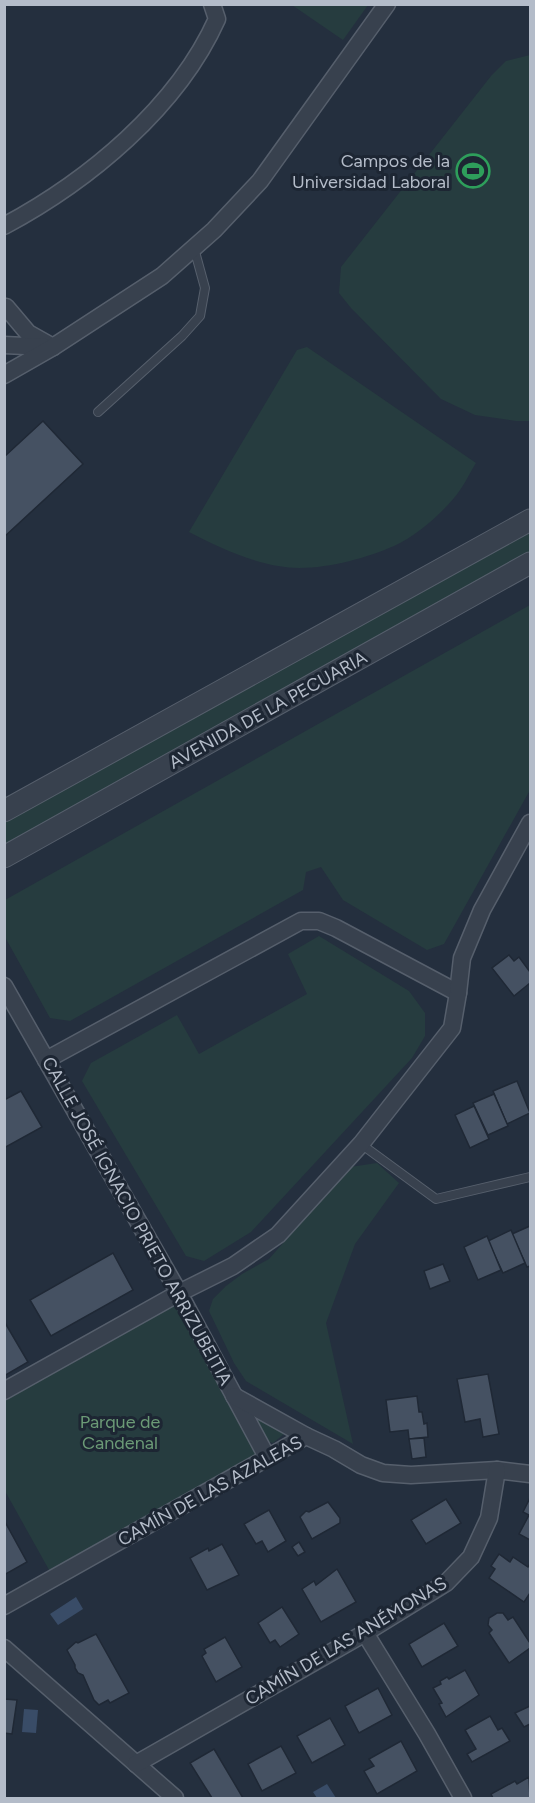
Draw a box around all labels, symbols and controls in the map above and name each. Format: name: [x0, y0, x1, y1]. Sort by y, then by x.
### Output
place label: Campos de la Universidad Laboral: [292, 150, 450, 193]
sports icon: Campos de la Universidad Laboral: [455, 153, 491, 189]
street label: AVENIDA DE LA PECUARIA: [165, 646, 371, 774]
street label: CALLE JOSÉ IGNACIO PRIETO ARRIZUBEITIA: [37, 1053, 237, 1389]
park label: Parque de Candenal: [80, 1411, 160, 1454]
street label: CAMÍN DE LAS AZALEAS: [114, 1431, 306, 1551]
street label: CAMÍN DE LAS ANÉMONAS: [241, 1572, 451, 1710]

